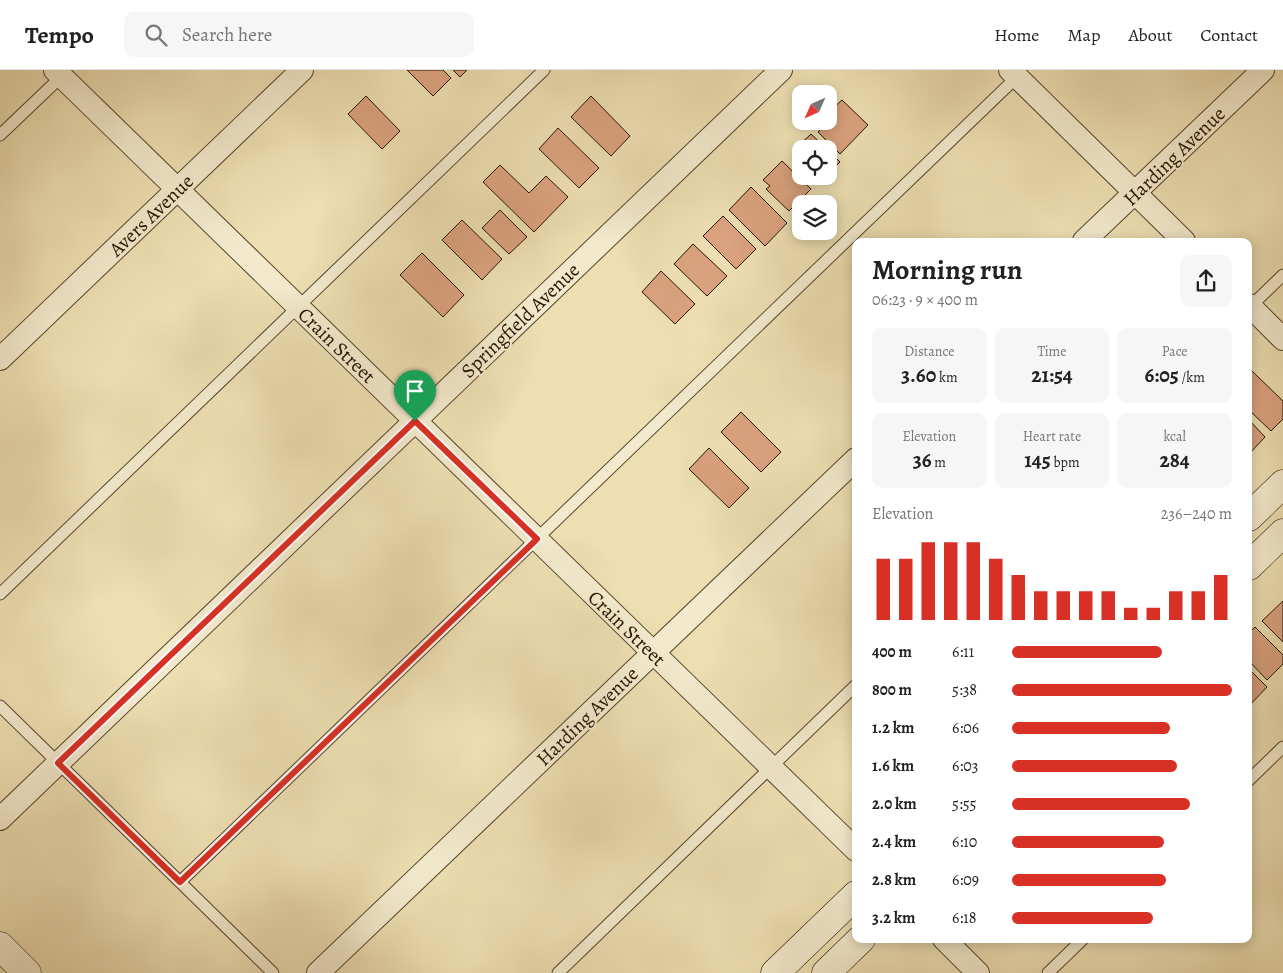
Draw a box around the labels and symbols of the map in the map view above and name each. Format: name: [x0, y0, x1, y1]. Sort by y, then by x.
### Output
north arrow: [792, 85, 838, 130]
street label: Harding Avenue: [1117, 101, 1231, 212]
street label: Avers Avenue: [102, 168, 200, 263]
street label: Springfield Avenue: [455, 257, 586, 384]
street label: Crain Street: [292, 301, 382, 390]
pin: [394, 370, 436, 421]
street label: Crain Street: [582, 584, 672, 673]
street label: Harding Avenue: [530, 661, 644, 772]

